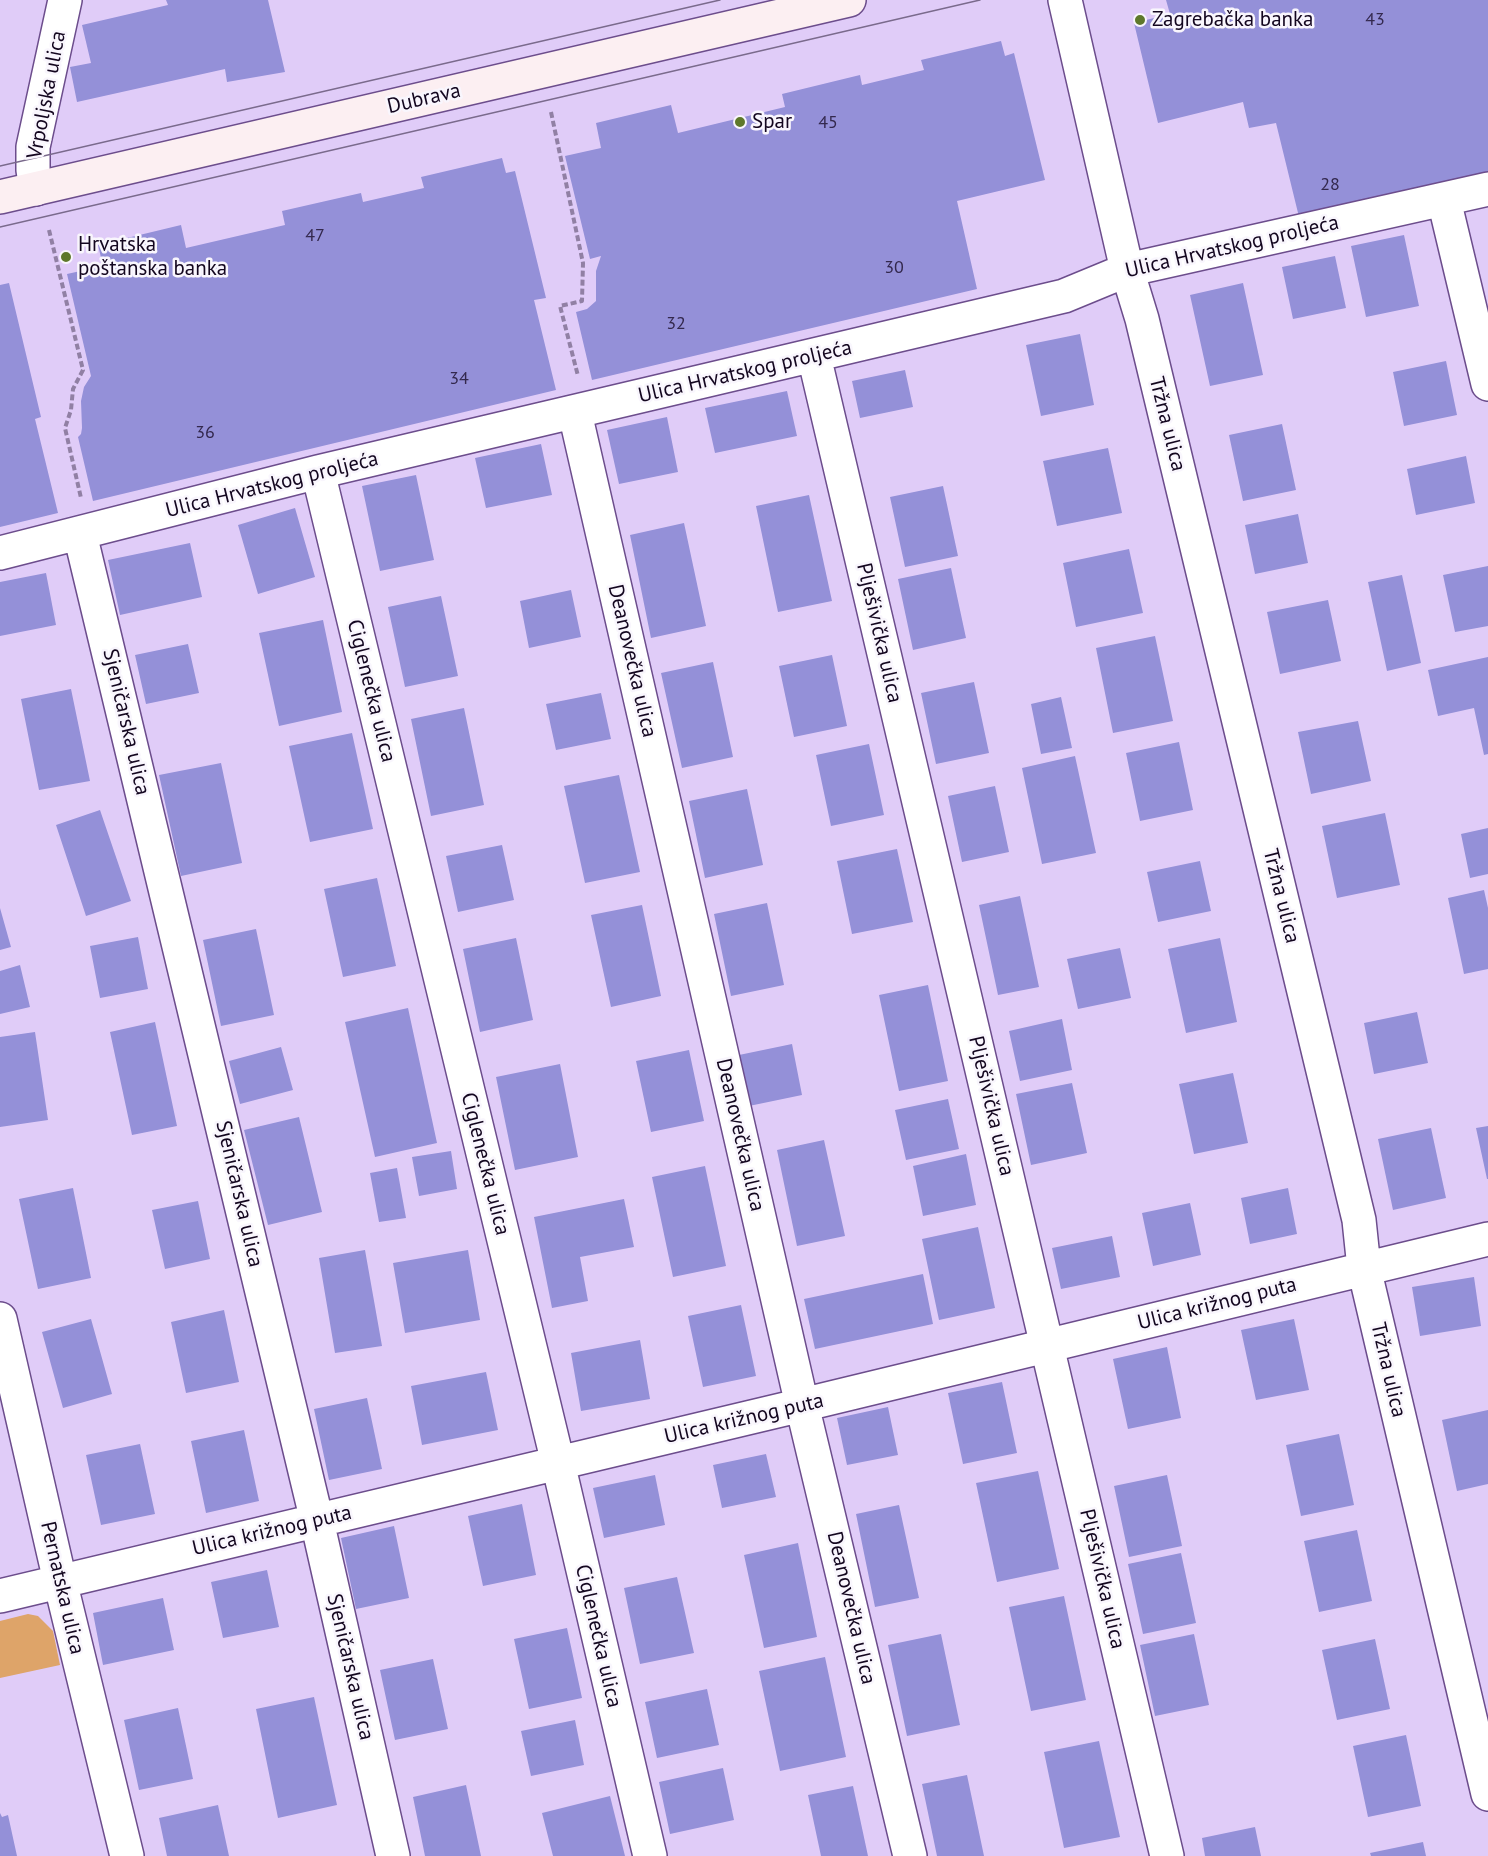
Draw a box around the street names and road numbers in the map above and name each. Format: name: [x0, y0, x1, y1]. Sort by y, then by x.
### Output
street label: Vrpoljska ulica: [22, 29, 72, 161]
street label: Dubrava: [385, 78, 463, 120]
street label: Ulica Hrvatskog proljeća: [1123, 210, 1341, 284]
street label: Ulica Hrvatskog proljeća: [636, 335, 854, 409]
street label: Tržna ulica: [1143, 374, 1191, 474]
street label: Ulica Hrvatskog proljeća: [163, 446, 381, 524]
street label: Plješivička ulica: [851, 561, 907, 705]
street label: Deanovečka ulica: [602, 582, 662, 740]
street label: Ciglenečka ulica: [341, 617, 401, 765]
street label: Sjeničarska ulica: [97, 646, 155, 798]
street label: Tržna ulica: [1257, 846, 1305, 946]
street label: Plješivička ulica: [963, 1034, 1019, 1178]
street label: Deanovečka ulica: [710, 1056, 770, 1214]
street label: Ciglenečka ulica: [455, 1090, 515, 1238]
street label: Sjeničarska ulica: [210, 1118, 268, 1270]
street label: Ulica križnog puta: [1135, 1272, 1299, 1336]
street label: Tržna ulica: [1365, 1320, 1411, 1420]
street label: Ulica križnog puta: [662, 1388, 826, 1450]
street label: Ulica križnog puta: [190, 1500, 354, 1562]
street label: Plješivička ulica: [1074, 1507, 1130, 1651]
street label: Pernatska ulica: [34, 1519, 90, 1657]
street label: Deanovečka ulica: [821, 1529, 881, 1687]
street label: Ciglenečka ulica: [569, 1562, 627, 1710]
street label: Sjeničarska ulica: [321, 1591, 379, 1743]

